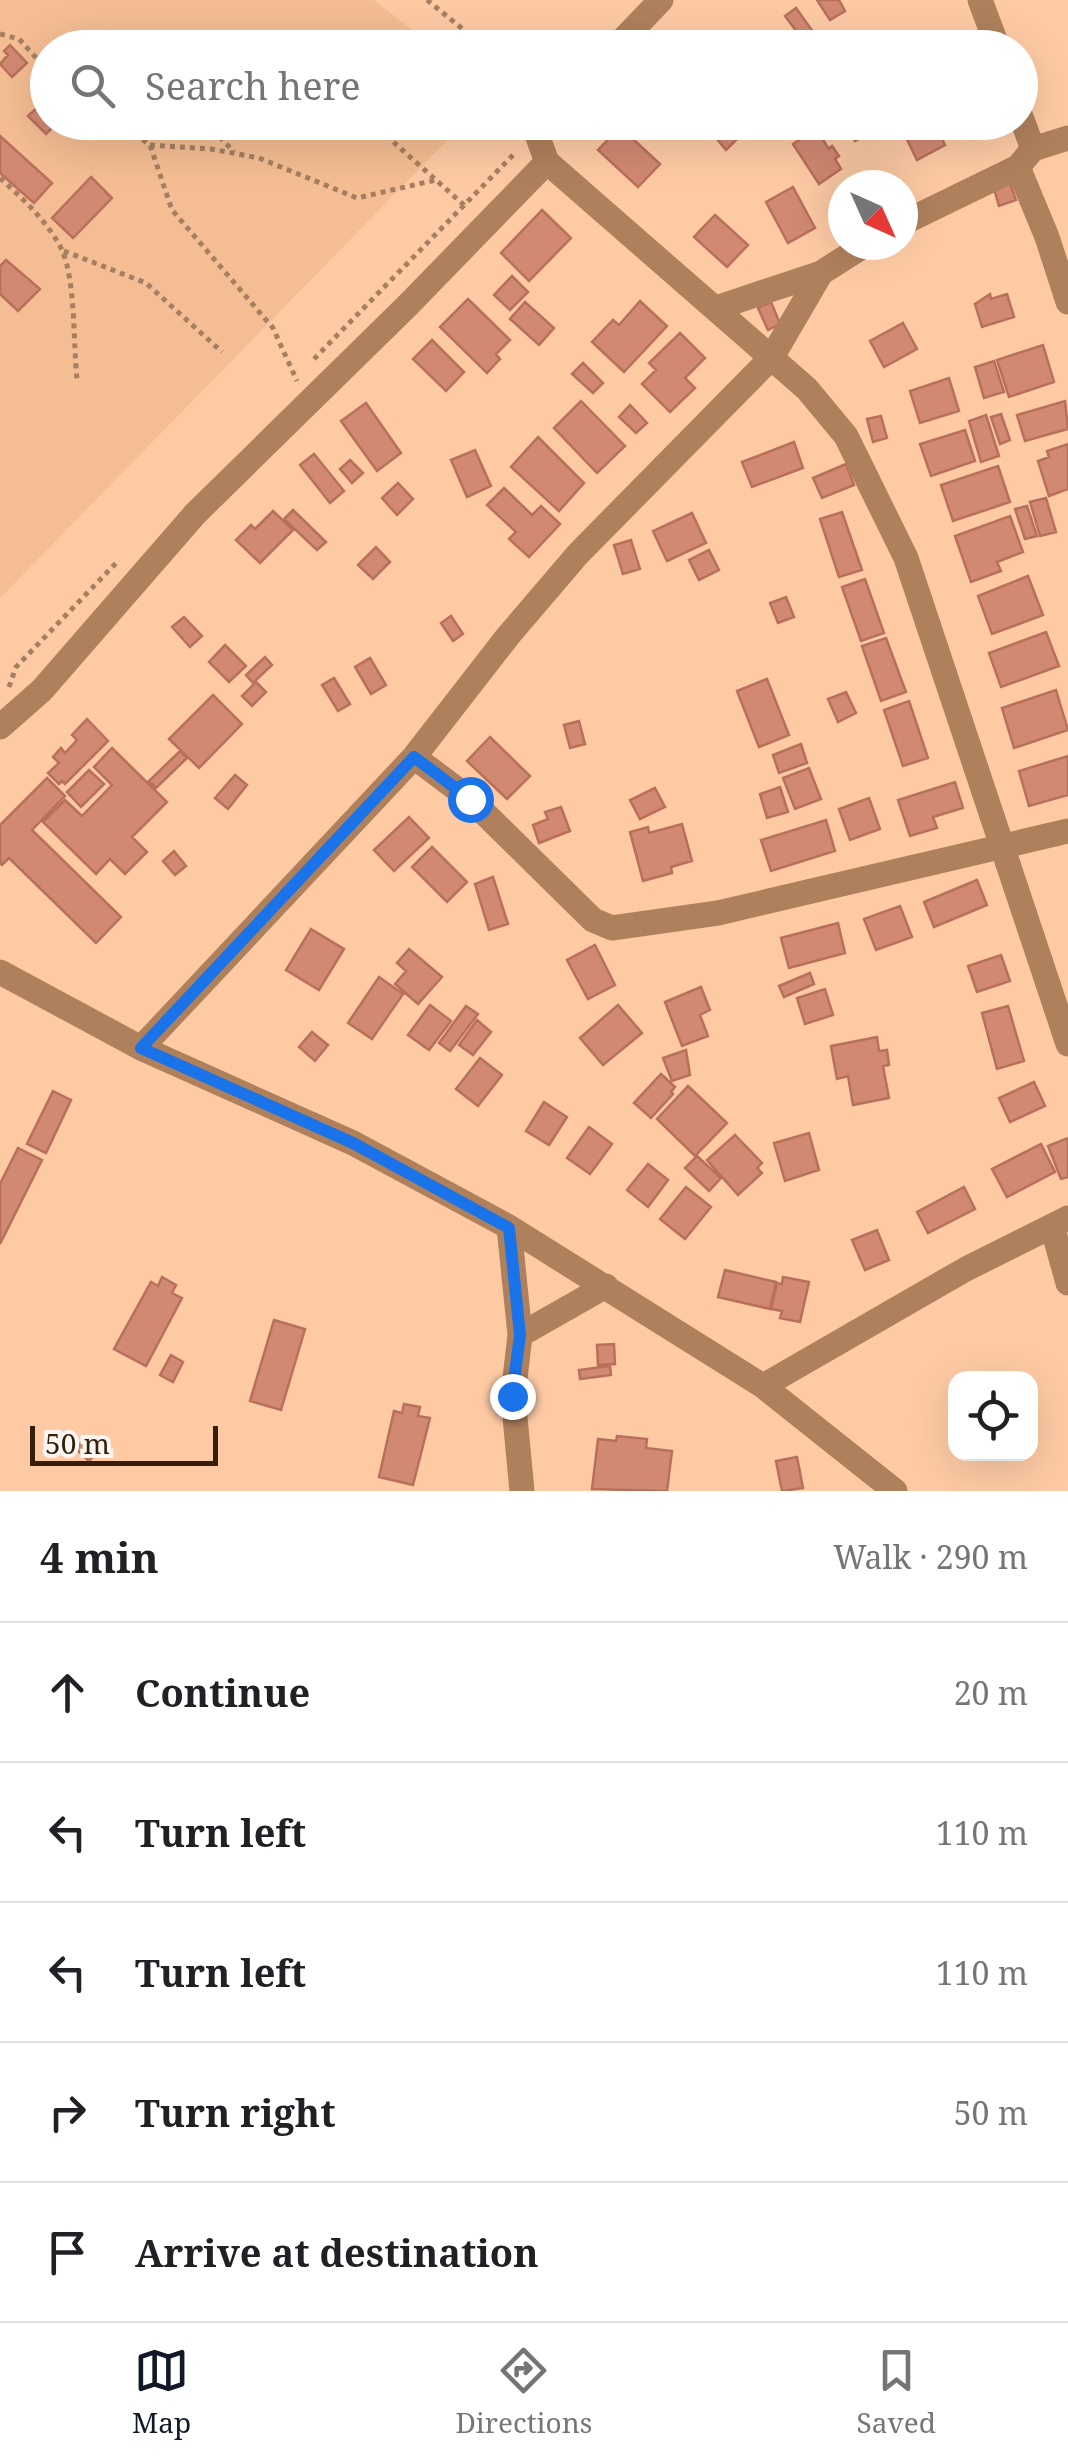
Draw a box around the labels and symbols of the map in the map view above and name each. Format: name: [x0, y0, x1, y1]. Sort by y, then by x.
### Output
north arrow: [828, 170, 918, 260]
route start: [448, 777, 494, 823]
route end: [490, 1374, 536, 1420]
scale bar: [30, 1421, 218, 1466]

